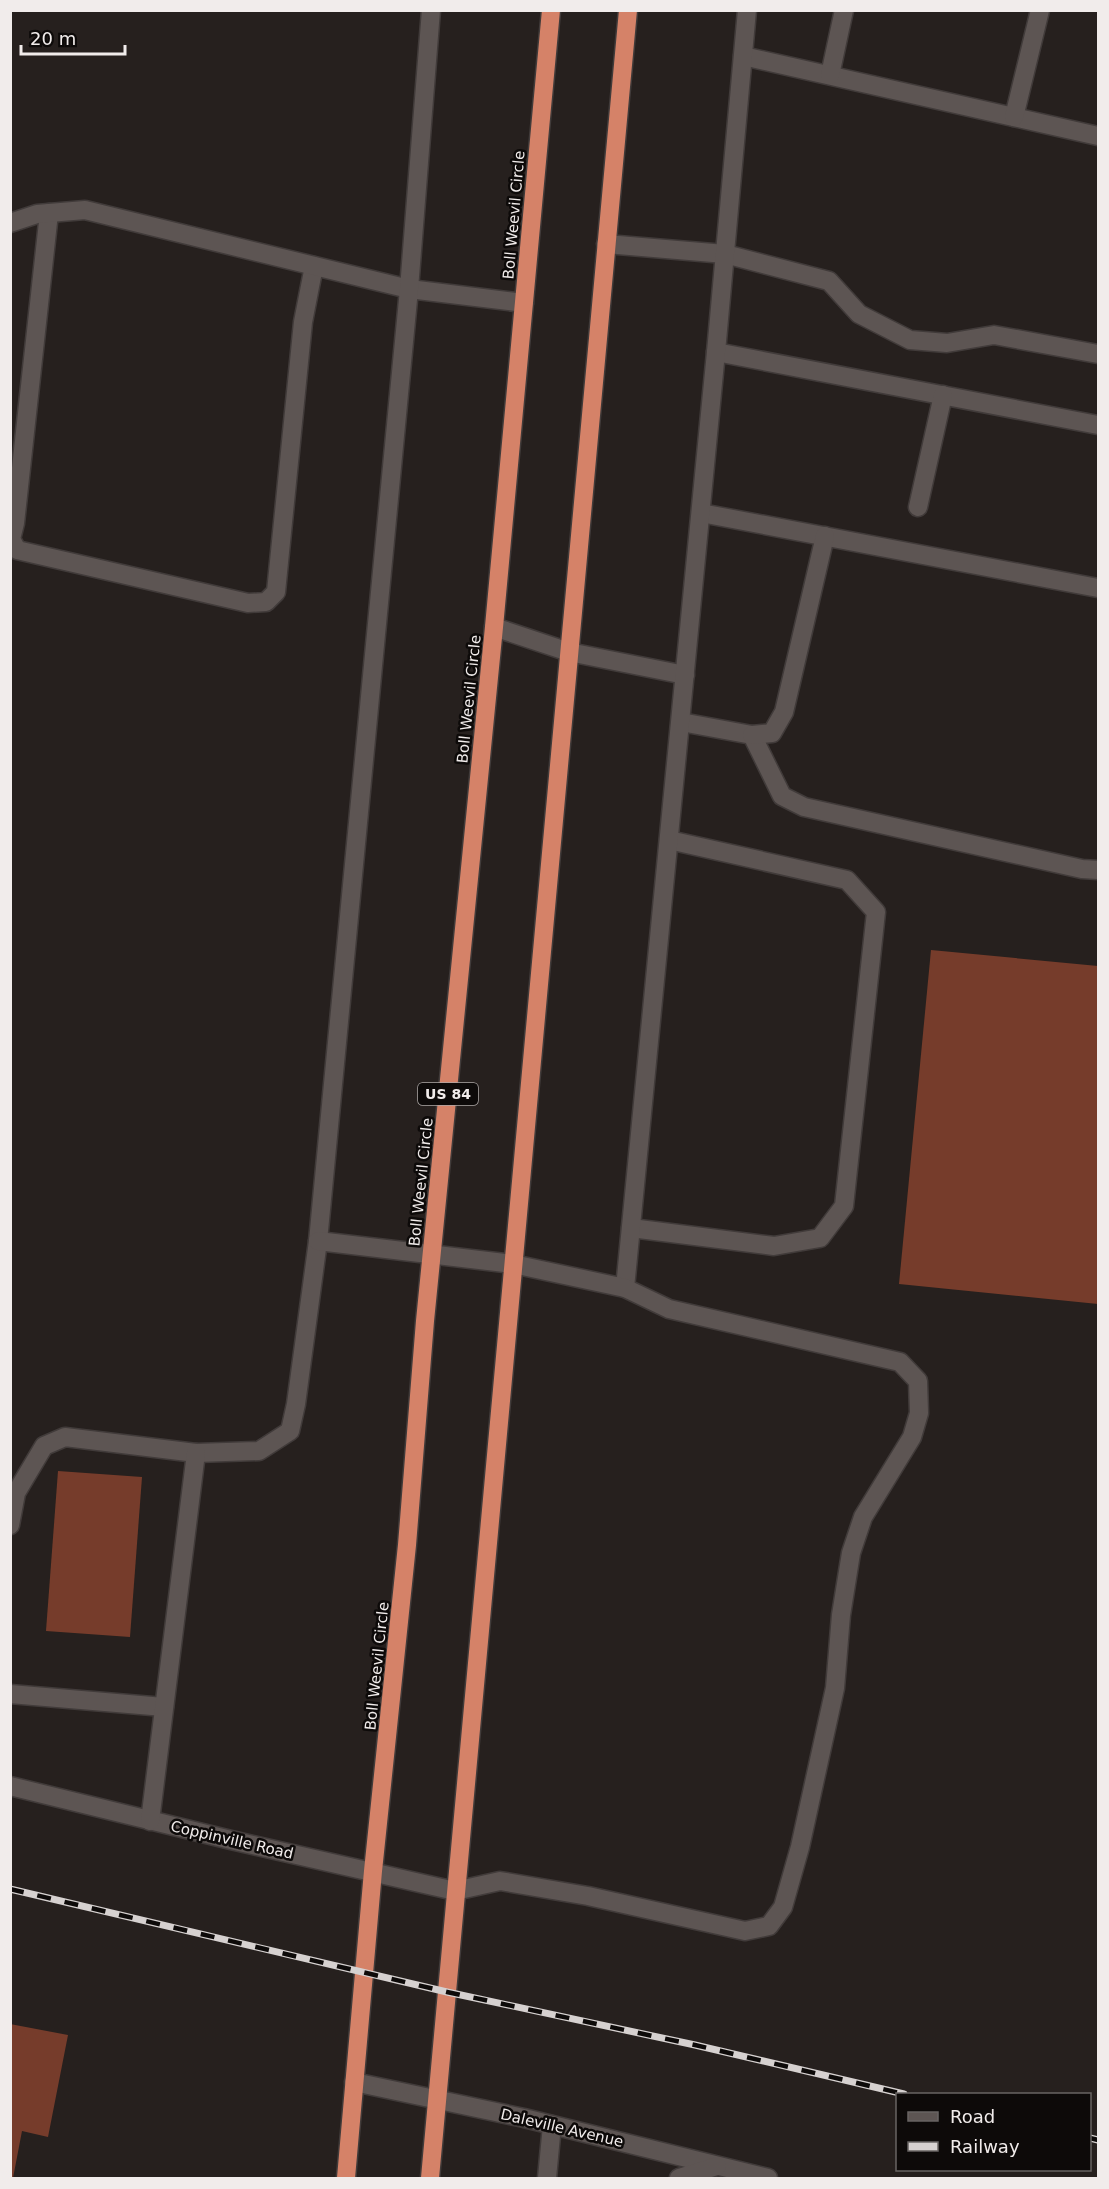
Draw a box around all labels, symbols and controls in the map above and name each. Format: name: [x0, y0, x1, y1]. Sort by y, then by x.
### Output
scale bar: [21, 18, 124, 56]
text: 20 m: [30, 28, 76, 49]
street label: Boll Weevil Circle: [499, 150, 529, 280]
street label: Boll Weevil Circle: [453, 634, 485, 764]
road number: US 84: [418, 1083, 478, 1105]
street label: Boll Weevil Circle: [405, 1117, 437, 1247]
street label: Boll Weevil Circle: [361, 1601, 393, 1731]
street label: Coppinville Road: [169, 1817, 295, 1863]
legend: [896, 2093, 1091, 2171]
street label: Daleville Avenue: [499, 2105, 625, 2151]
text: Road: [950, 2106, 995, 2127]
text: Railway: [950, 2136, 1020, 2157]

